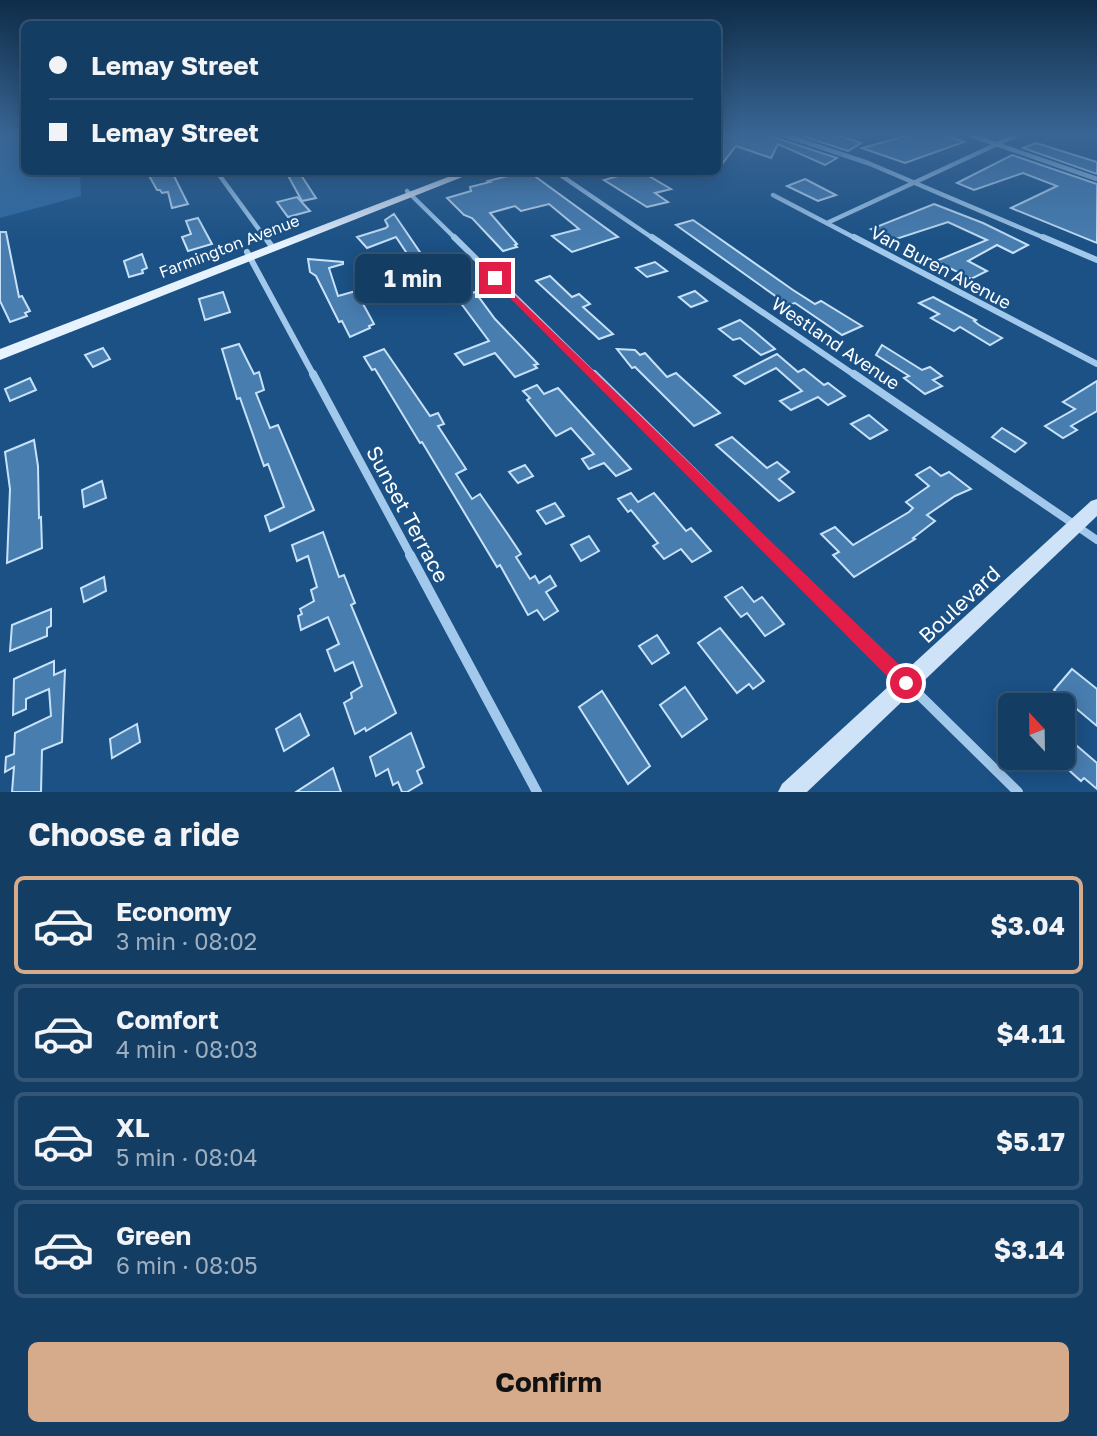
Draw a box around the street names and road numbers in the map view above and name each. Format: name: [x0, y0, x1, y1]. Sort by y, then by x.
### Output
street label: Farmington Avenue: [156, 210, 302, 282]
street label: Van Buren Avenue: [867, 221, 1015, 313]
street label: Westland Avenue: [768, 292, 904, 394]
street label: Sunset Terrace: [361, 441, 455, 587]
street label: Boulevard: [913, 560, 1005, 648]

